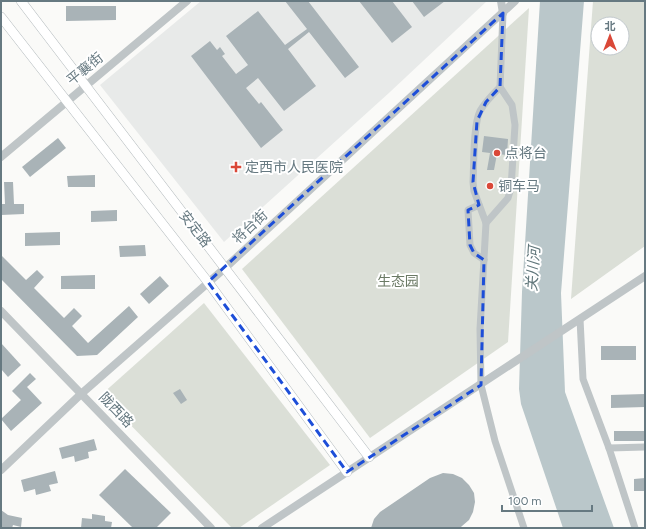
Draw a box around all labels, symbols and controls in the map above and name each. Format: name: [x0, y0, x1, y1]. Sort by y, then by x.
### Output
north arrow: [590, 16, 630, 56]
text: 北: [605, 20, 616, 33]
street label: 平襄街: [63, 49, 107, 89]
place label: 点将台: [505, 145, 547, 162]
marker: 点将台: [492, 148, 502, 158]
place label: 定西市人民医院: [245, 159, 343, 176]
marker: 定西市人民医院: [230, 161, 242, 173]
place label: 铜车马: [498, 178, 540, 195]
marker: 铜车马: [485, 181, 495, 191]
street label: 将台街: [229, 206, 271, 248]
street label: 安定路: [175, 207, 215, 251]
water label: 关川河: [522, 243, 544, 292]
park label: 生态园: [377, 273, 419, 290]
street label: 陇西路: [95, 389, 137, 431]
scale bar: [502, 487, 592, 513]
text: 100 m: [508, 494, 542, 508]

